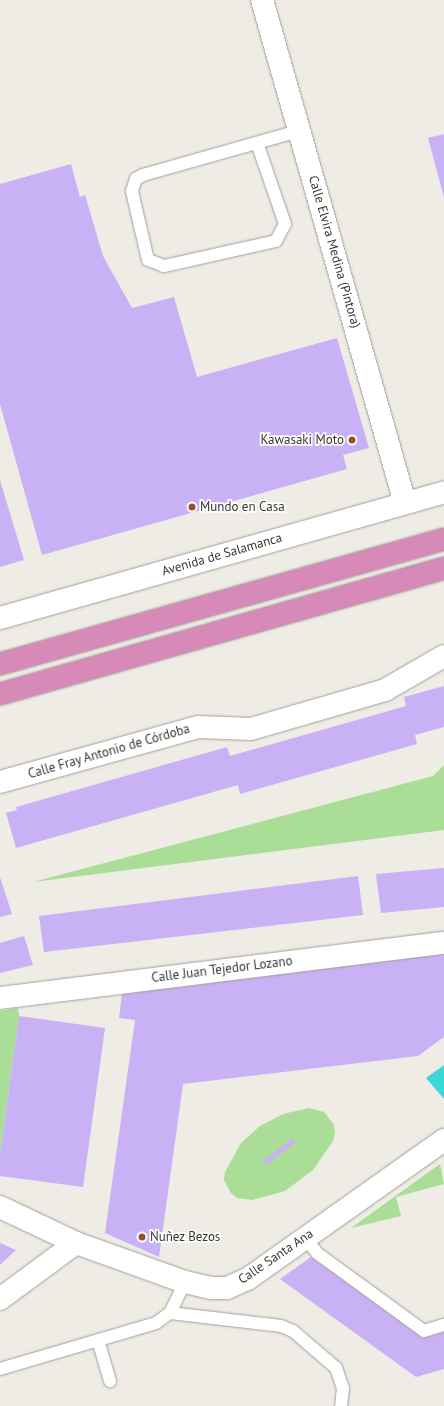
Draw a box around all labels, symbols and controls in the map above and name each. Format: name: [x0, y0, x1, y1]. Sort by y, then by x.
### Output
street label: Calle Elvira Medina (Pintora): [305, 174, 363, 330]
place label: Kawasaki Moto: [260, 432, 344, 448]
marker: Kawasaki Moto: [347, 435, 357, 445]
place label: Mundo en Casa: [200, 499, 285, 515]
marker: Mundo en Casa: [187, 502, 197, 512]
street label: Avenida de Salamanca: [160, 530, 284, 580]
street label: Calle Fray Antonio de Córdoba: [26, 721, 192, 783]
street label: Calle Juan Tejedor Lozano: [150, 954, 294, 986]
street label: Calle Santa Ana: [235, 1226, 317, 1288]
place label: Nuñez Bezos: [150, 1229, 221, 1245]
marker: Nuñez Bezos: [137, 1232, 147, 1242]

